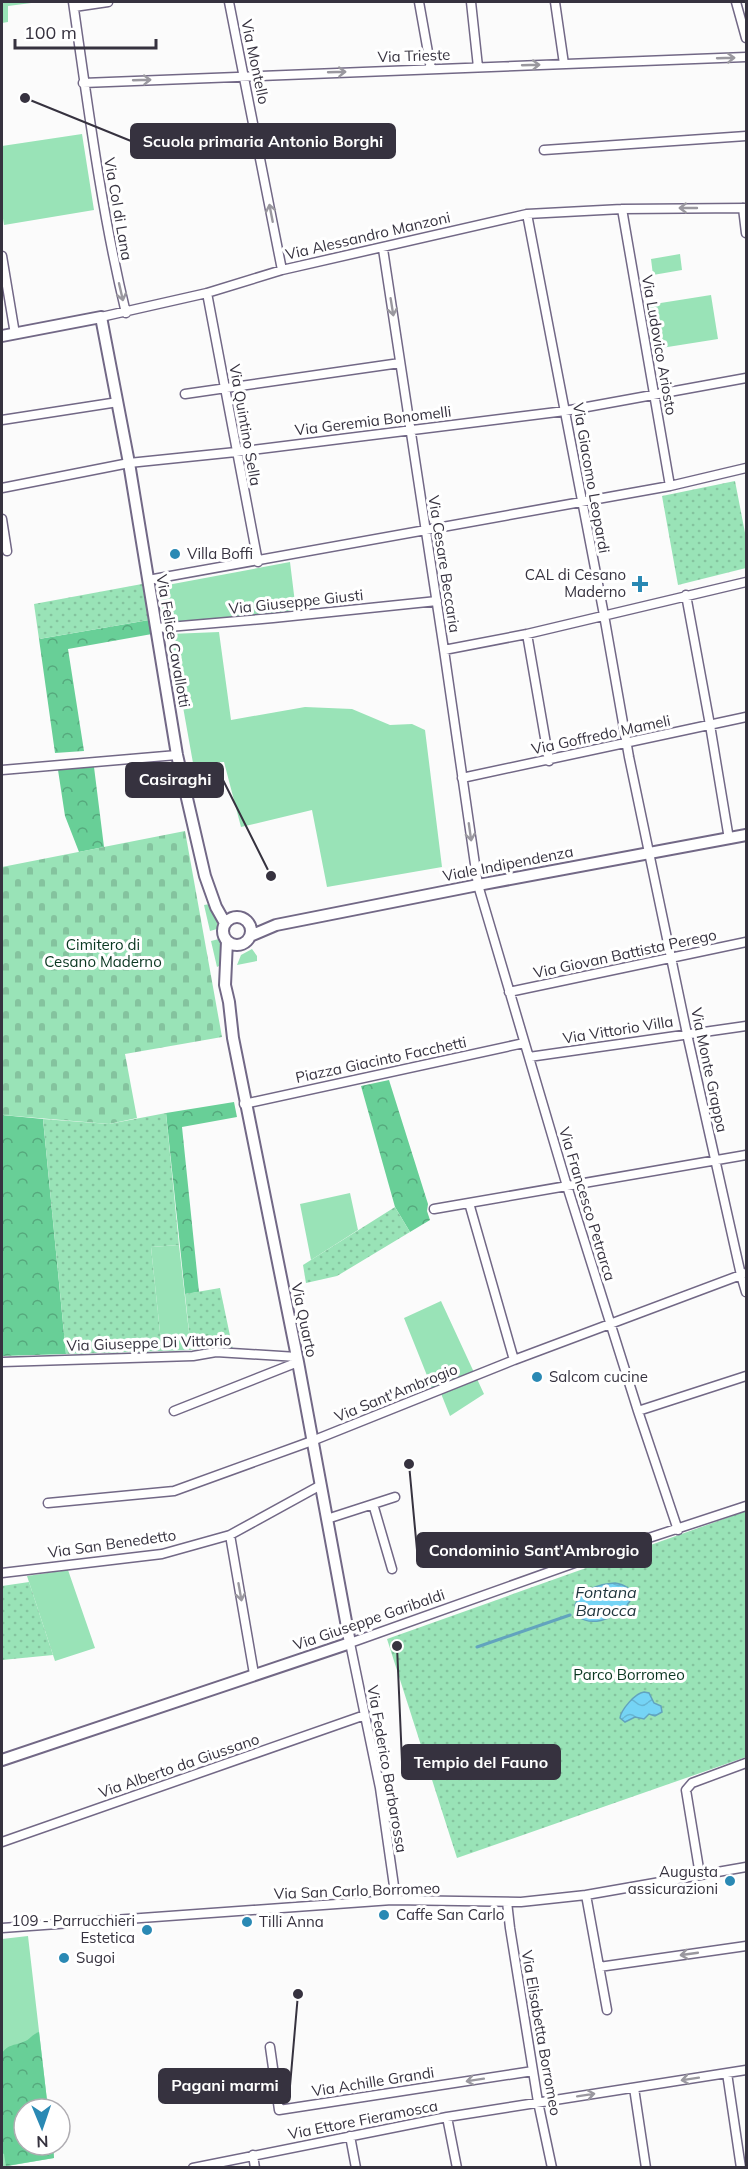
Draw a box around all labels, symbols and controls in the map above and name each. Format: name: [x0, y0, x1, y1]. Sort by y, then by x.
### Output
scale bar: [15, 12, 156, 50]
street label: Via Montello: [237, 18, 274, 106]
text: 100 m: [24, 21, 77, 44]
street label: Via Trieste: [377, 45, 451, 66]
one-way arrow: [716, 52, 736, 63]
one-way arrow: [521, 60, 541, 71]
one-way arrow: [326, 67, 346, 78]
one-way arrow: [131, 75, 151, 86]
callout: Scuola primaria Antonio Borghi: [131, 124, 395, 158]
text: Scuola primaria Antonio Borghi: [143, 131, 383, 151]
street label: Via Col di Lana: [100, 156, 137, 262]
one-way arrow: [679, 202, 699, 214]
one-way arrow: [265, 204, 276, 223]
street label: Via Alessandro Manzoni: [284, 207, 452, 264]
street label: Via Ludovico Ariosto: [638, 273, 681, 417]
one-way arrow: [115, 282, 127, 301]
one-way arrow: [386, 296, 397, 316]
street label: Via Quintino Sella: [225, 363, 266, 487]
street label: Via Geremia Bonomelli: [294, 401, 452, 440]
street label: Via Giacomo Leopardi: [569, 401, 614, 555]
street label: Via Cesare Beccaria: [424, 494, 465, 634]
place label: Villa Boffi: [187, 544, 253, 563]
marker: Villa Boffi: [168, 547, 182, 561]
place label: CAL di Cesano Maderno: [525, 565, 626, 601]
street label: Via Felice Cavallotti: [152, 573, 195, 709]
marker: CAL di Cesano Maderno: [631, 575, 649, 593]
street label: Via Giuseppe Giusti: [228, 585, 364, 618]
street label: Via Goffredo Mameli: [530, 710, 672, 759]
callout: Casiraghi: [126, 763, 223, 797]
text: Casiraghi: [139, 769, 211, 789]
one-way arrow: [464, 821, 475, 841]
street label: Viale Indipendenza: [441, 842, 575, 885]
street label: Via Giovan Battista Perego: [532, 925, 718, 982]
park label: Cimitero di Cesano Maderno: [44, 935, 162, 971]
street label: Via Monte Grappa: [687, 1006, 732, 1134]
street label: Via Vittorio Villa: [561, 1011, 674, 1048]
street label: Piazza Giacinto Facchetti: [294, 1032, 468, 1087]
street label: Via Francesco Petrarca: [555, 1125, 620, 1283]
street label: Via Quarto: [287, 1281, 322, 1359]
street label: Via Giuseppe Di Vittorio: [66, 1330, 232, 1355]
street label: Via Sant'Ambrogio: [332, 1359, 460, 1426]
place label: Salcom cucine: [549, 1367, 648, 1386]
marker: Salcom cucine: [530, 1370, 544, 1384]
street label: Via San Benedetto: [47, 1525, 177, 1562]
callout: Condominio Sant'Ambrogio: [417, 1533, 651, 1567]
text: Condominio Sant'Ambrogio: [429, 1540, 639, 1560]
one-way arrow: [235, 1582, 246, 1602]
water label: Fontana Barocca: [575, 1582, 637, 1620]
street label: Via Giuseppe Garibaldi: [291, 1585, 447, 1654]
park label: Parco Borromeo: [573, 1665, 685, 1684]
street label: Via Federico Barbarossa: [363, 1684, 412, 1854]
street label: Via Alberto da Giussano: [96, 1729, 262, 1802]
callout: Tempio del Fauno: [402, 1745, 560, 1779]
text: Tempio del Fauno: [414, 1752, 548, 1772]
place label: Augusta assicurazioni: [628, 1862, 718, 1898]
marker: Augusta assicurazioni: [723, 1874, 737, 1888]
street label: Via San Carlo Borromeo: [273, 1878, 441, 1903]
place label: Caffe San Carlo: [396, 1905, 504, 1924]
marker: Caffe San Carlo: [377, 1908, 391, 1922]
place label: 109 - Parrucchieri Estetica: [12, 1911, 135, 1947]
place label: Tilli Anna: [259, 1912, 324, 1931]
marker: Tilli Anna: [240, 1915, 254, 1929]
marker: 109 - Parrucchieri Estetica: [140, 1923, 154, 1937]
place label: Sugoi: [76, 1948, 115, 1967]
street label: Via Elisabetta Borromeo: [518, 1949, 565, 2117]
one-way arrow: [679, 1949, 699, 1960]
marker: Sugoi: [57, 1951, 71, 1965]
street label: Via Achille Grandi: [310, 2062, 435, 2101]
callout: Pagani marmi: [159, 2069, 290, 2103]
one-way arrow: [681, 2073, 701, 2084]
one-way arrow: [466, 2074, 486, 2085]
text: Pagani marmi: [171, 2075, 279, 2095]
one-way arrow: [576, 2089, 595, 2100]
street label: Via Ettore Fieramosca: [286, 2096, 439, 2143]
north arrow: [12, 2097, 72, 2157]
text: N: [36, 2132, 49, 2152]

